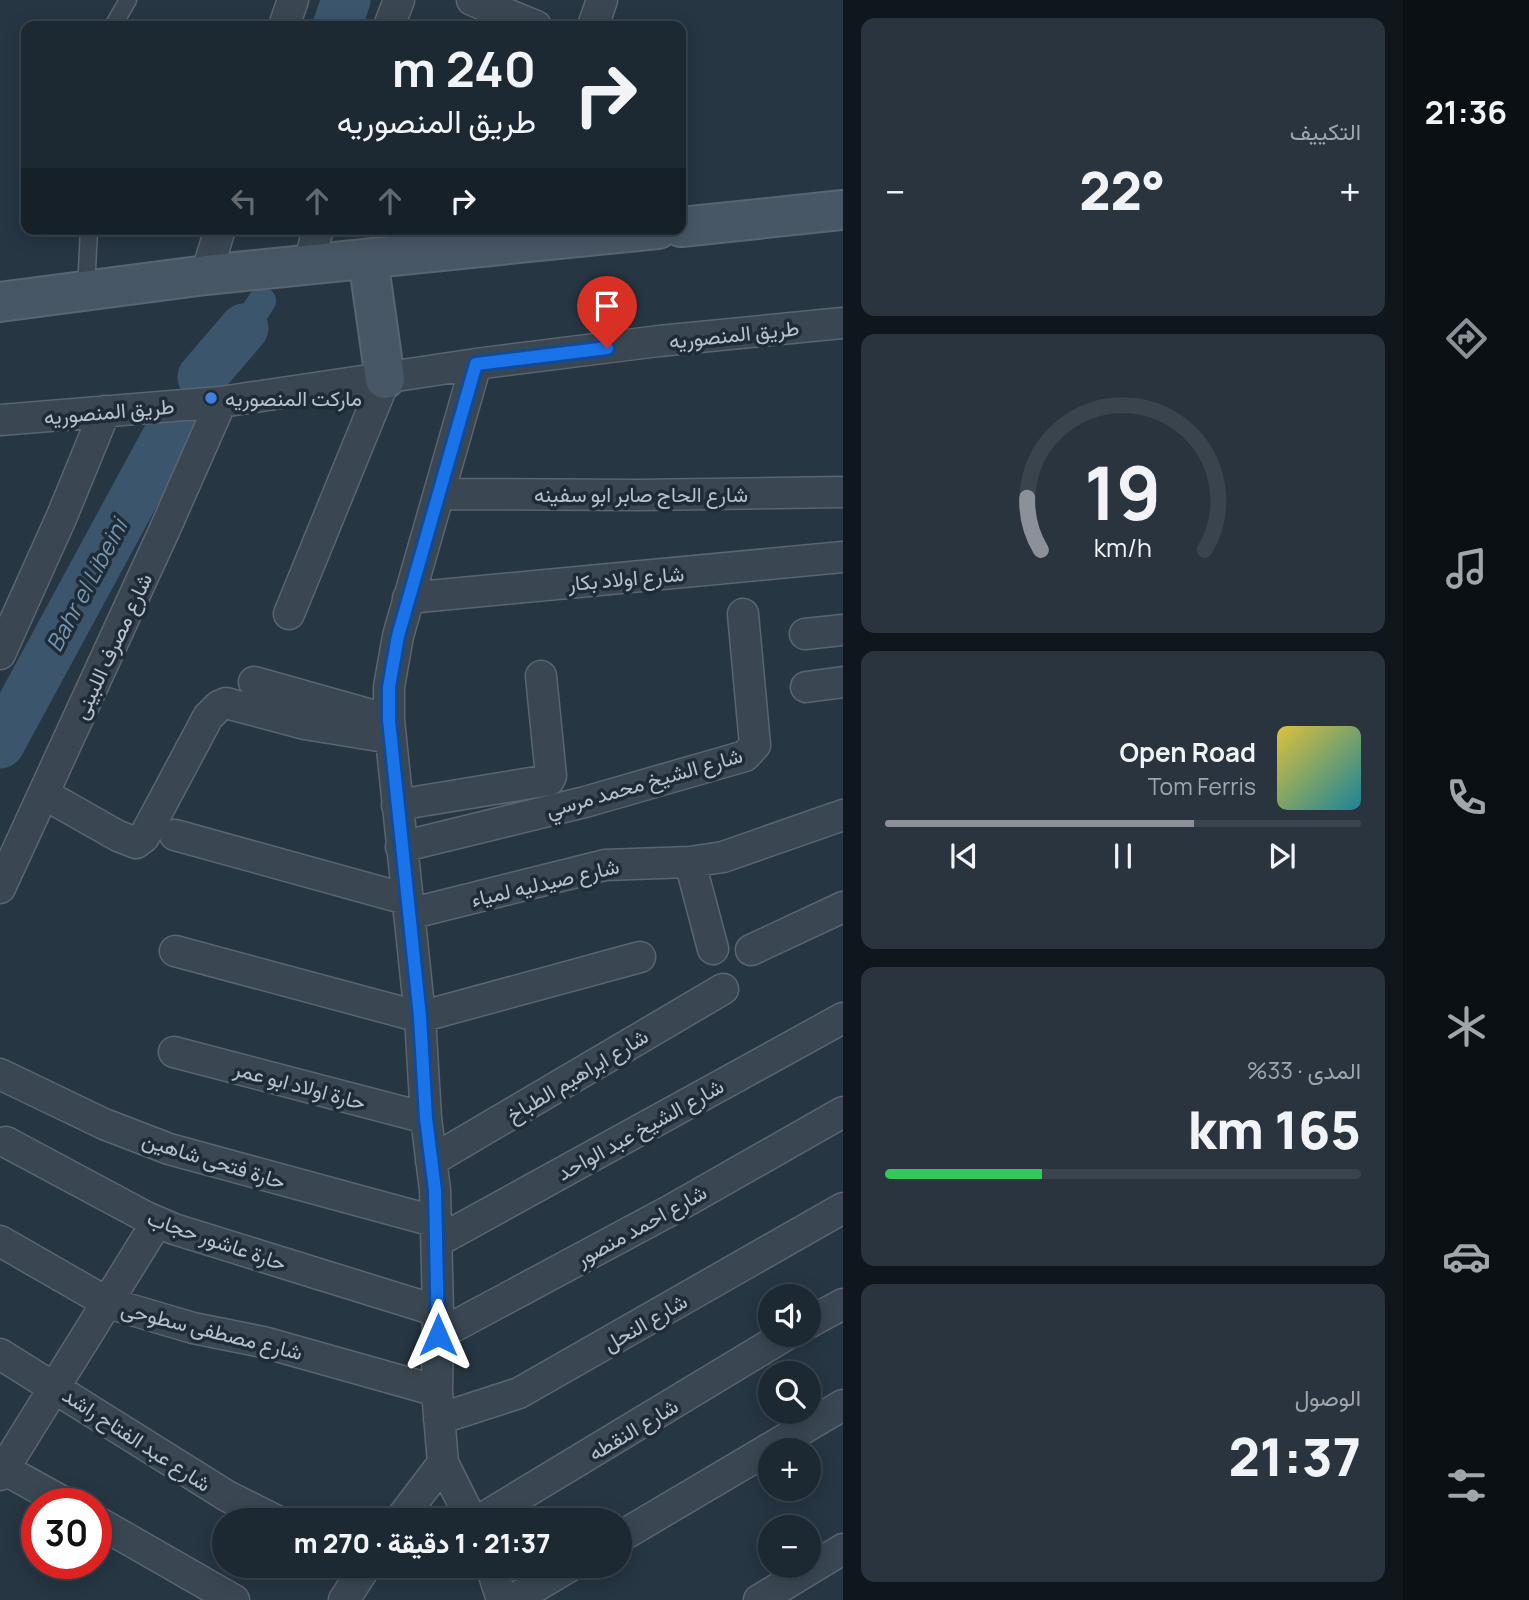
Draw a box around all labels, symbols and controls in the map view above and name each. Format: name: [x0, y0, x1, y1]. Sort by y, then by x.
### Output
text: 240 m: [392, 35, 536, 102]
icon: right: [560, 49, 651, 140]
text: 21:36: [1425, 90, 1507, 134]
text: طريق المنصوريه: [337, 99, 536, 143]
text: التكييف: [1290, 115, 1361, 147]
text: 22°: [1079, 155, 1165, 226]
text: −: [885, 165, 906, 217]
text: +: [1339, 165, 1361, 217]
icon: left: [225, 182, 263, 220]
icon: ahead: [298, 182, 336, 220]
icon: ahead: [371, 182, 409, 220]
icon: right: [444, 182, 482, 220]
pin: [577, 276, 637, 348]
icon: arrive: [588, 287, 626, 325]
street label: طريق المنصوريه: [668, 313, 800, 355]
icon: directions: [1442, 314, 1491, 363]
place label: ماركت المنصوريه: [225, 384, 362, 412]
marker: ماركت المنصوريه: [203, 390, 219, 406]
street label: طريق المنصوريه: [43, 391, 175, 431]
text: 19: [1084, 442, 1162, 542]
street label: شارع الحاج صابر ابو سفينه: [534, 480, 748, 509]
water label: Bahr el Libeini: [38, 511, 135, 657]
text: km/h: [1094, 529, 1152, 564]
icon: music: [1442, 544, 1491, 593]
street label: شارع اولاد بكار: [566, 559, 685, 598]
street label: شارع مصرف اللبينى: [66, 568, 159, 724]
text: Open Road: [1120, 734, 1256, 770]
street label: شارع الشيخ محمد مرسي: [542, 741, 747, 827]
text: Tom Ferris: [1148, 770, 1256, 802]
icon: phone: [1442, 773, 1491, 822]
icon: previous: [945, 837, 983, 875]
icon: pause: [1104, 837, 1142, 875]
icon: next: [1263, 837, 1301, 875]
street label: شارع صيدليه لمياء: [468, 851, 622, 914]
icon: climate: [1442, 1002, 1491, 1051]
street label: شارع ابراهيم الطباخ: [501, 1022, 654, 1129]
street label: حارة اولاد ابو عمر: [230, 1054, 369, 1116]
text: المدى · 33%: [1247, 1054, 1361, 1086]
street label: شارع الشيخ عبد الواحد: [552, 1072, 729, 1187]
text: 165 km: [1188, 1094, 1361, 1165]
street label: حارة فتحى شاهين: [139, 1125, 289, 1195]
street label: شارع احمد منصور: [570, 1177, 712, 1274]
street label: حارة عاشور حجاب: [144, 1203, 290, 1277]
icon: car: [1442, 1232, 1491, 1281]
map controls: [758, 1284, 821, 1578]
button: sound: [758, 1284, 821, 1347]
street label: شارع النحل: [598, 1287, 693, 1358]
street label: شارع مصطفى سطوحى: [118, 1294, 306, 1367]
position arrow: [401, 1298, 475, 1372]
button: search: [758, 1361, 821, 1424]
street label: شارع عبد الفتاح راشد: [57, 1381, 217, 1498]
text: الوصول: [1295, 1381, 1361, 1413]
street label: شارع النقطه: [583, 1391, 684, 1468]
text: 21:37: [1228, 1421, 1361, 1492]
button: +: [758, 1438, 821, 1501]
icon: filters: [1442, 1461, 1491, 1510]
speed limit sign: 30: [21, 1488, 112, 1579]
button: −: [758, 1515, 821, 1578]
text: 21:37 · 1 دقيقة · 270 m: [294, 1525, 550, 1561]

